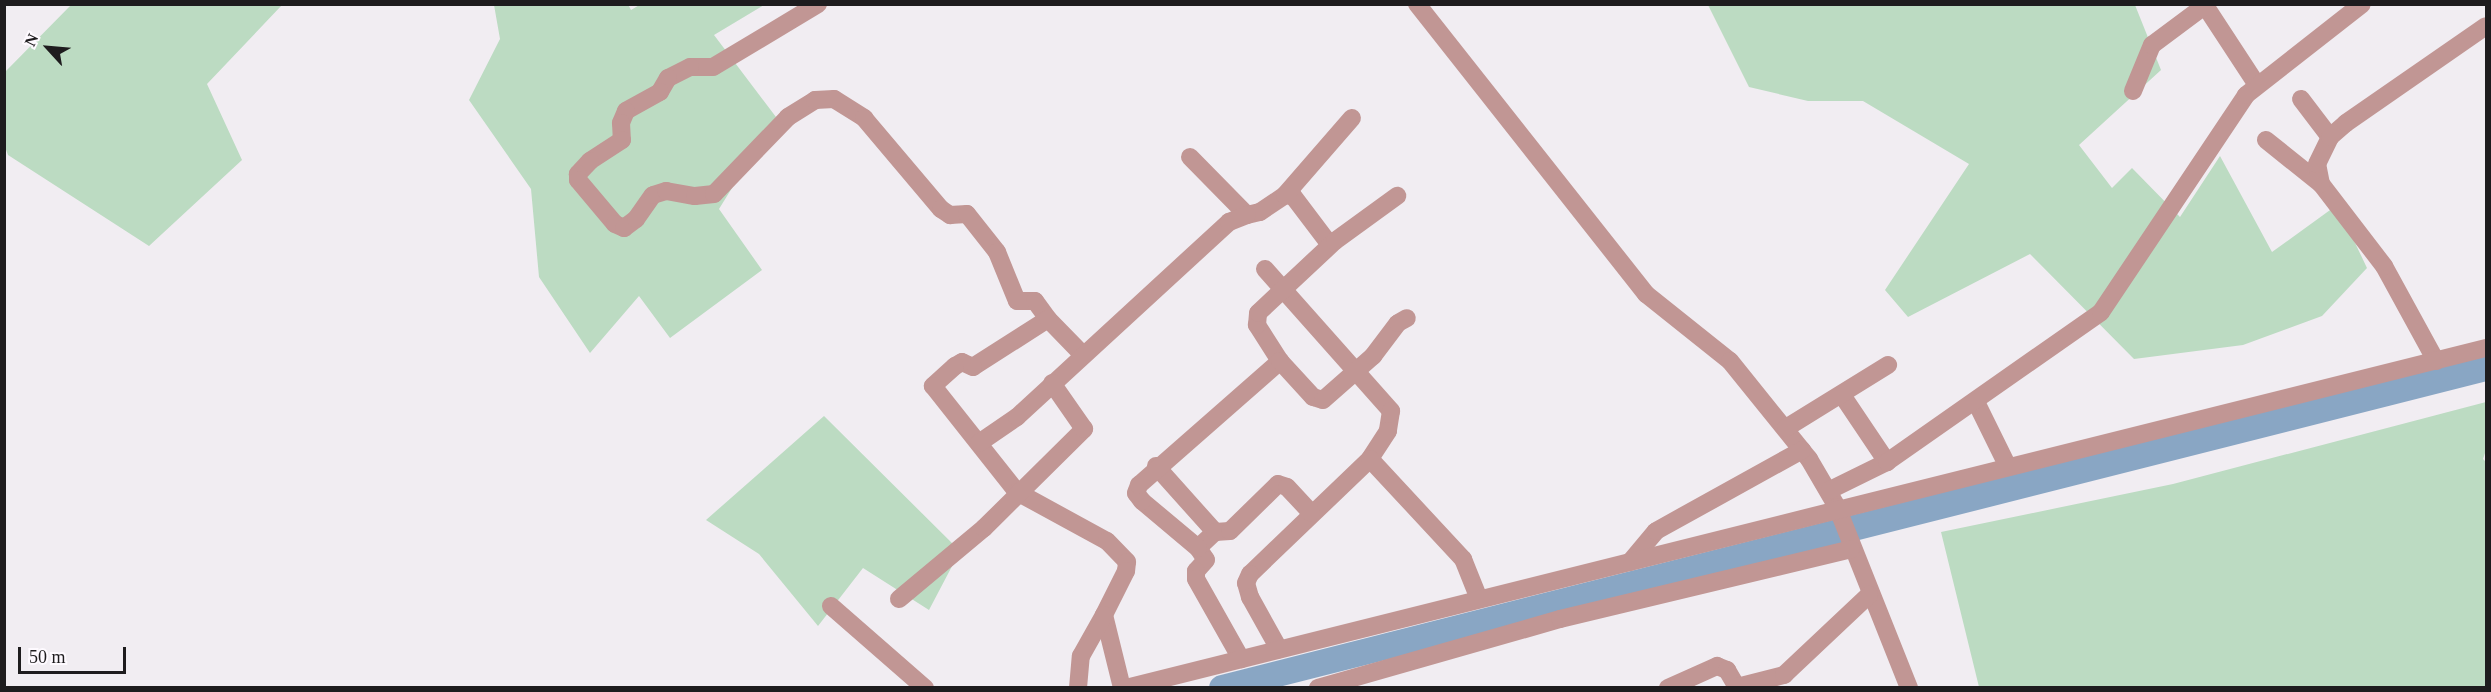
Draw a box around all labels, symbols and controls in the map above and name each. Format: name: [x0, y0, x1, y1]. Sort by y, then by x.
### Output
north arrow: [18, 18, 78, 78]
text: N: [21, 31, 42, 49]
scale bar: [21, 635, 129, 673]
text: 50 m: [29, 647, 66, 667]

